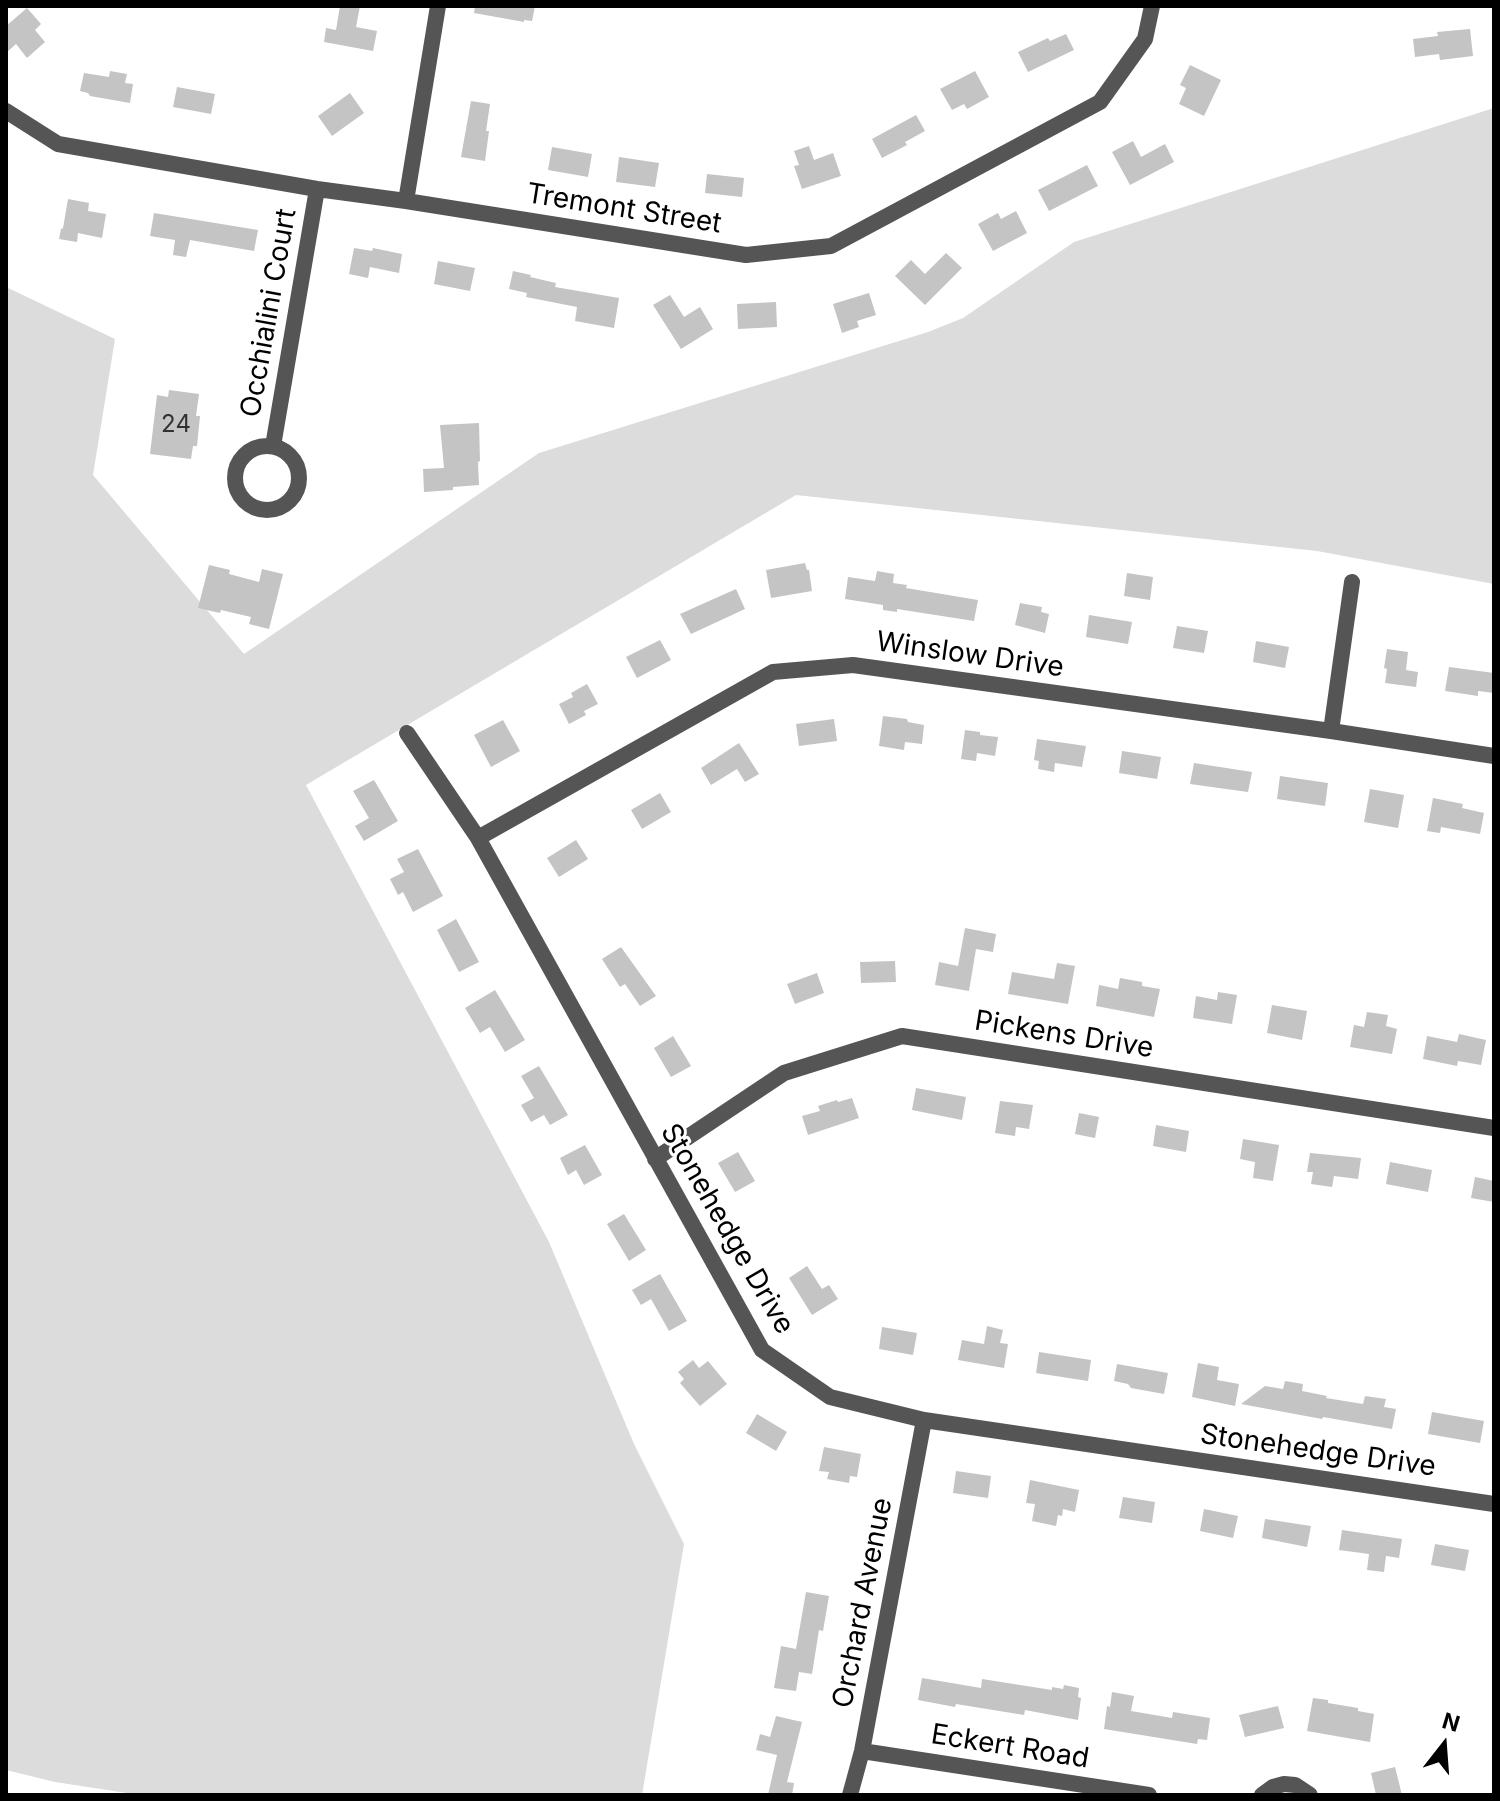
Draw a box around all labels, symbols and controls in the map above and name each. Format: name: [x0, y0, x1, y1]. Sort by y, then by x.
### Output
street label: Tremont Street: [524, 177, 724, 241]
street label: Occhialini Court: [234, 206, 304, 420]
house number: 24: [161, 411, 191, 439]
street label: Winslow Drive: [874, 625, 1066, 685]
street label: Pickens Drive: [972, 1004, 1156, 1066]
street label: Stonehedge Drive: [653, 1118, 801, 1340]
street label: Stonehedge Drive: [1198, 1418, 1438, 1484]
street label: Orchard Avenue: [826, 1495, 900, 1711]
north arrow: [1404, 1705, 1484, 1785]
text: N: [1439, 1707, 1463, 1737]
street label: Eckert Road: [929, 1718, 1091, 1776]

